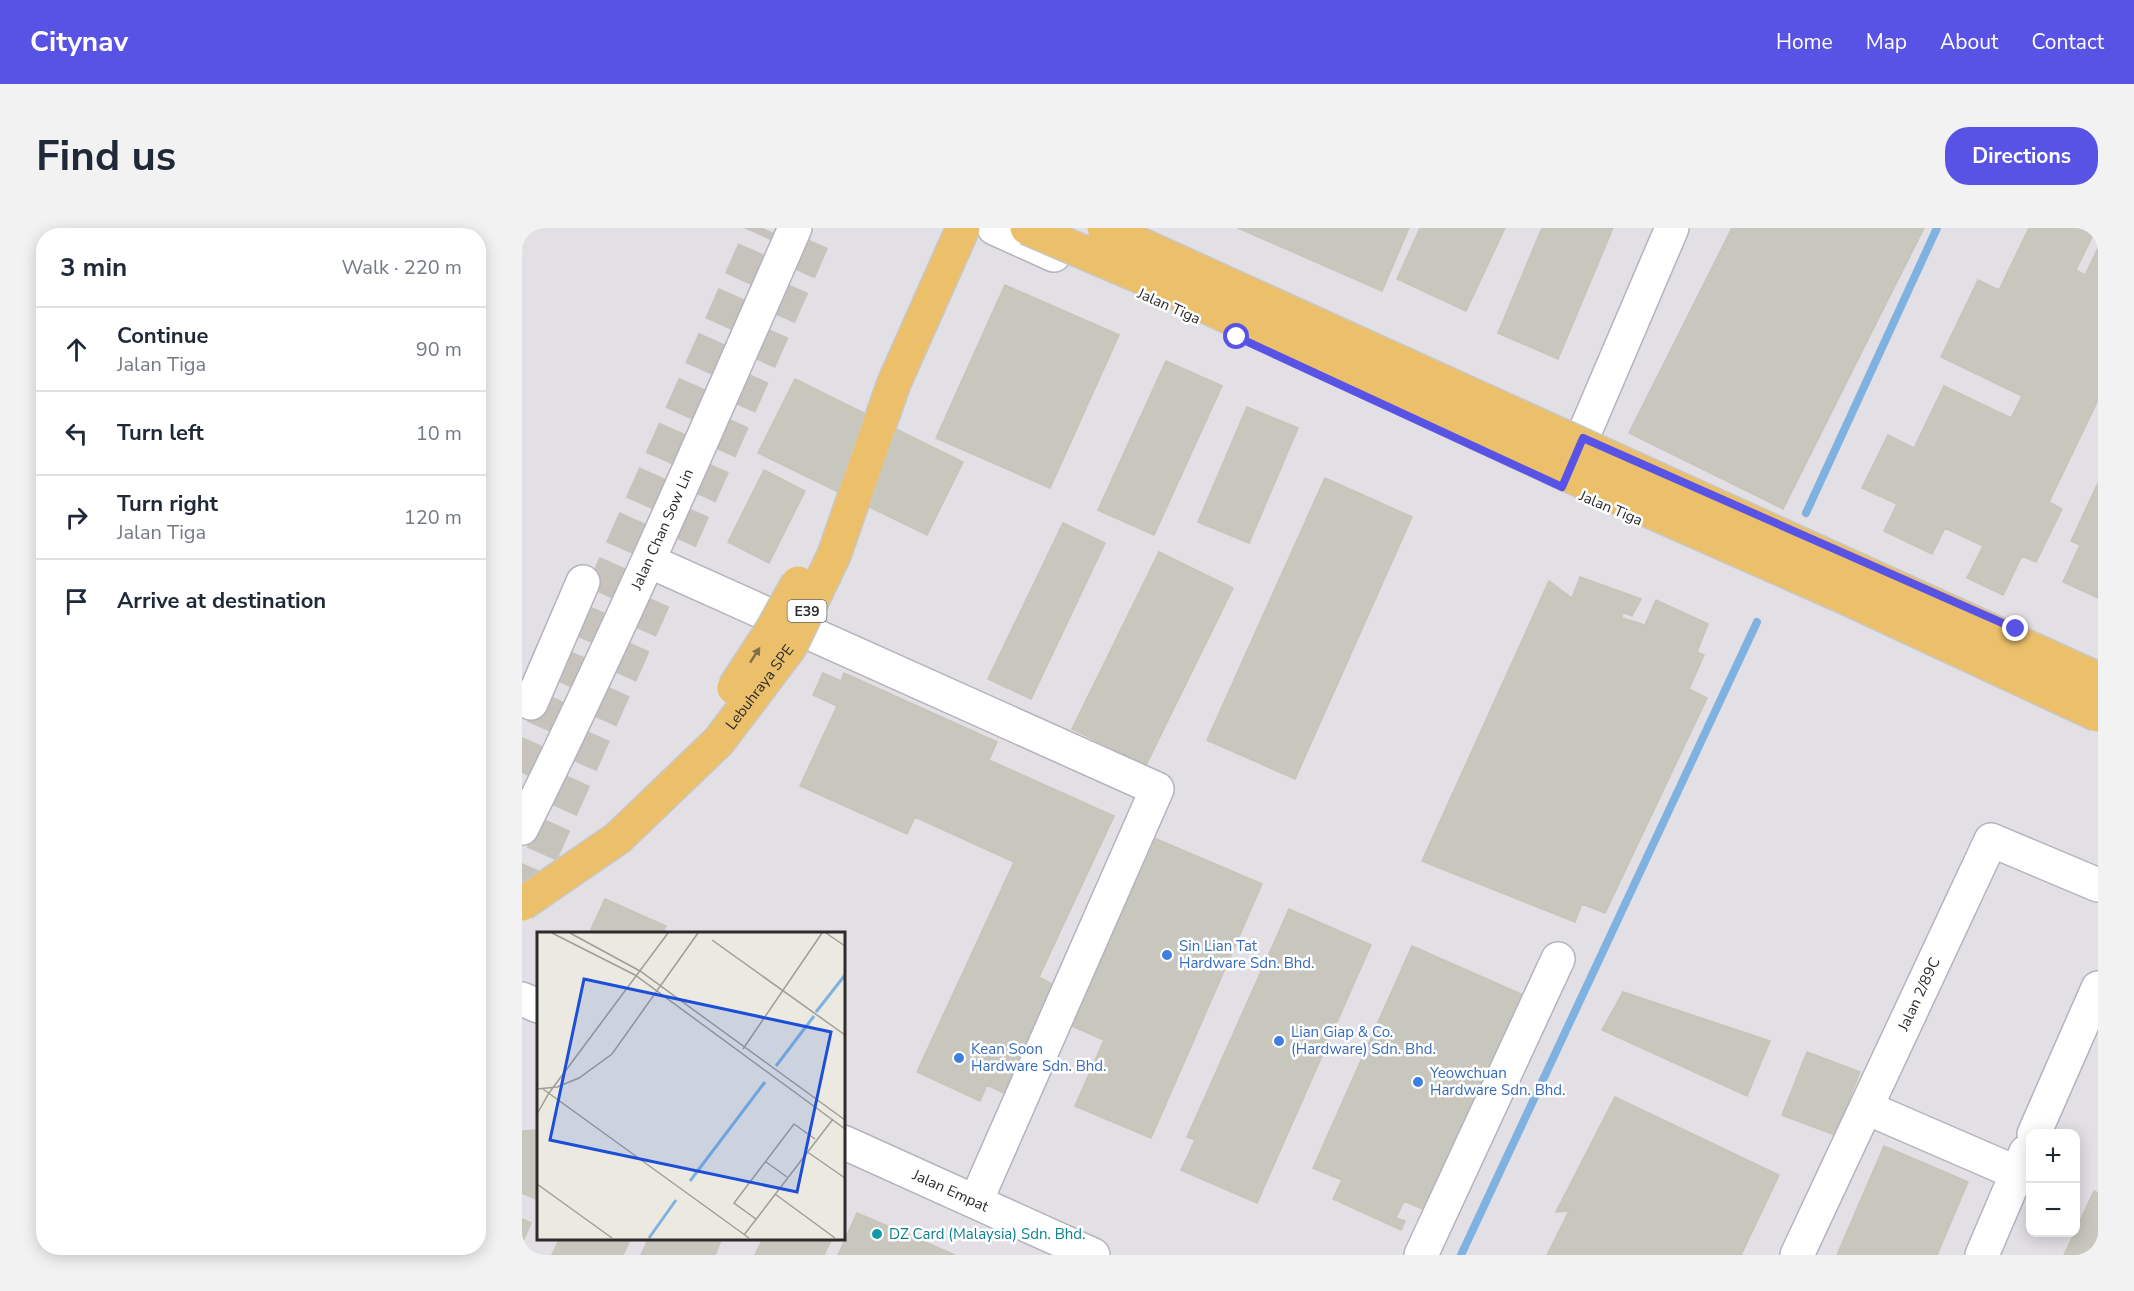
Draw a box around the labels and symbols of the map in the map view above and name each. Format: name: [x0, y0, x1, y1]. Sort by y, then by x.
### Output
street label: Jalan Tiga: [1133, 283, 1204, 329]
route start: [1223, 323, 1249, 349]
street label: Jalan Chan Sow Lin: [626, 466, 698, 594]
street label: Jalan Tiga: [1575, 485, 1646, 530]
road number: E39: [788, 600, 826, 622]
route end: [2002, 615, 2028, 641]
street label: Lebuhraya SPE: [721, 641, 798, 734]
one-way arrow: [749, 648, 761, 664]
inset map: [537, 932, 844, 1240]
place label: Sin Lian Tat Hardware Sdn. Bhd.: [1179, 936, 1315, 973]
marker: Sin Lian Tat Hardware Sdn. Bhd.: [1160, 948, 1174, 962]
street label: Jalan 2/89C: [1893, 954, 1945, 1035]
place label: Lian Giap & Co. (Hardware) Sdn. Bhd.: [1291, 1022, 1436, 1059]
marker: Lian Giap & Co. (Hardware) Sdn. Bhd.: [1272, 1034, 1286, 1048]
place label: Kean Soon Hardware Sdn. Bhd.: [971, 1039, 1107, 1076]
marker: Kean Soon Hardware Sdn. Bhd.: [952, 1051, 966, 1065]
place label: Yeowchuan Hardware Sdn. Bhd.: [1429, 1063, 1566, 1100]
marker: Yeowchuan Hardware Sdn. Bhd.: [1411, 1075, 1425, 1089]
street label: Jalan Empat: [909, 1164, 992, 1217]
place label: DZ Card (Malaysia) Sdn. Bhd.: [889, 1224, 1086, 1244]
marker: DZ Card (Malaysia) Sdn. Bhd.: [870, 1227, 884, 1241]

